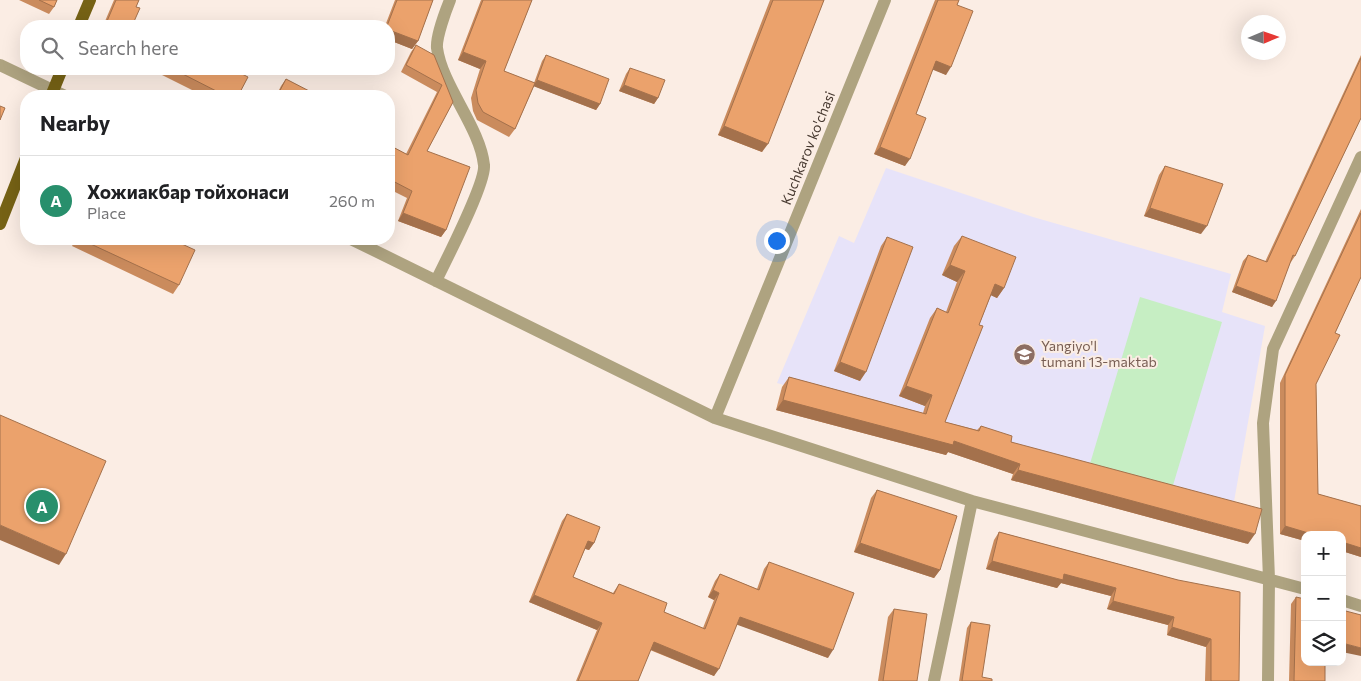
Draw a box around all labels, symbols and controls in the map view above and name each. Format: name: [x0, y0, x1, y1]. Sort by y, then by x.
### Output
north arrow: [1241, 15, 1286, 60]
search box: [20, 20, 395, 75]
icon: search: [38, 34, 66, 62]
text: Search here: [78, 36, 178, 59]
street label: Kuchkarov ko'chasi: [777, 89, 838, 207]
text: Nearby: [40, 110, 110, 135]
text: Хожиакбар тойхонаси: [87, 180, 289, 203]
text: A: [50, 191, 62, 210]
text: 260 m: [329, 191, 375, 210]
text: Place: [87, 203, 126, 222]
your location: [764, 228, 790, 254]
place label: Yangiyo'l tumani 13-maktab: [1041, 337, 1157, 370]
school or university icon: Yangiyo'l tumani 13-maktab: [1013, 342, 1037, 366]
pin: A: [26, 487, 58, 525]
map controls: [1301, 531, 1346, 666]
button: +: [1301, 531, 1346, 576]
button: −: [1301, 576, 1346, 621]
button: layers: [1301, 621, 1346, 666]

